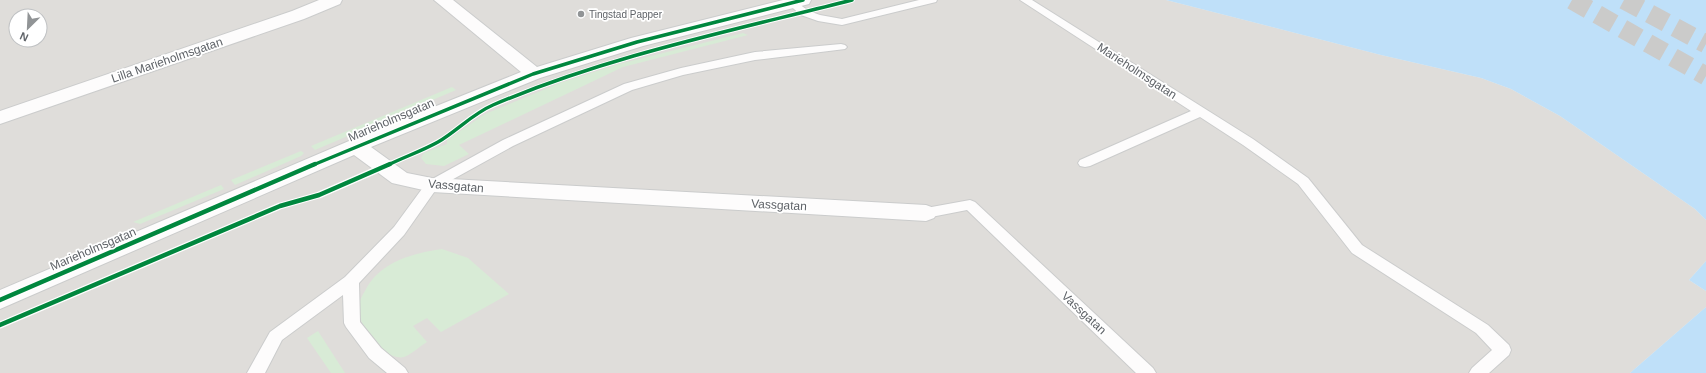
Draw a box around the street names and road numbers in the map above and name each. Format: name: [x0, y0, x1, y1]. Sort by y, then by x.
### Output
street label: Lilla Marieholmsgatan: [110, 34, 224, 86]
street label: Marieholmsgatan: [1095, 40, 1179, 102]
street label: Marieholmsgatan: [346, 96, 436, 144]
street label: Vassgatan: [428, 177, 484, 195]
street label: Vassgatan: [751, 197, 807, 213]
street label: Marieholmsgatan: [48, 225, 138, 273]
street label: Vassgatan: [1059, 289, 1109, 337]

